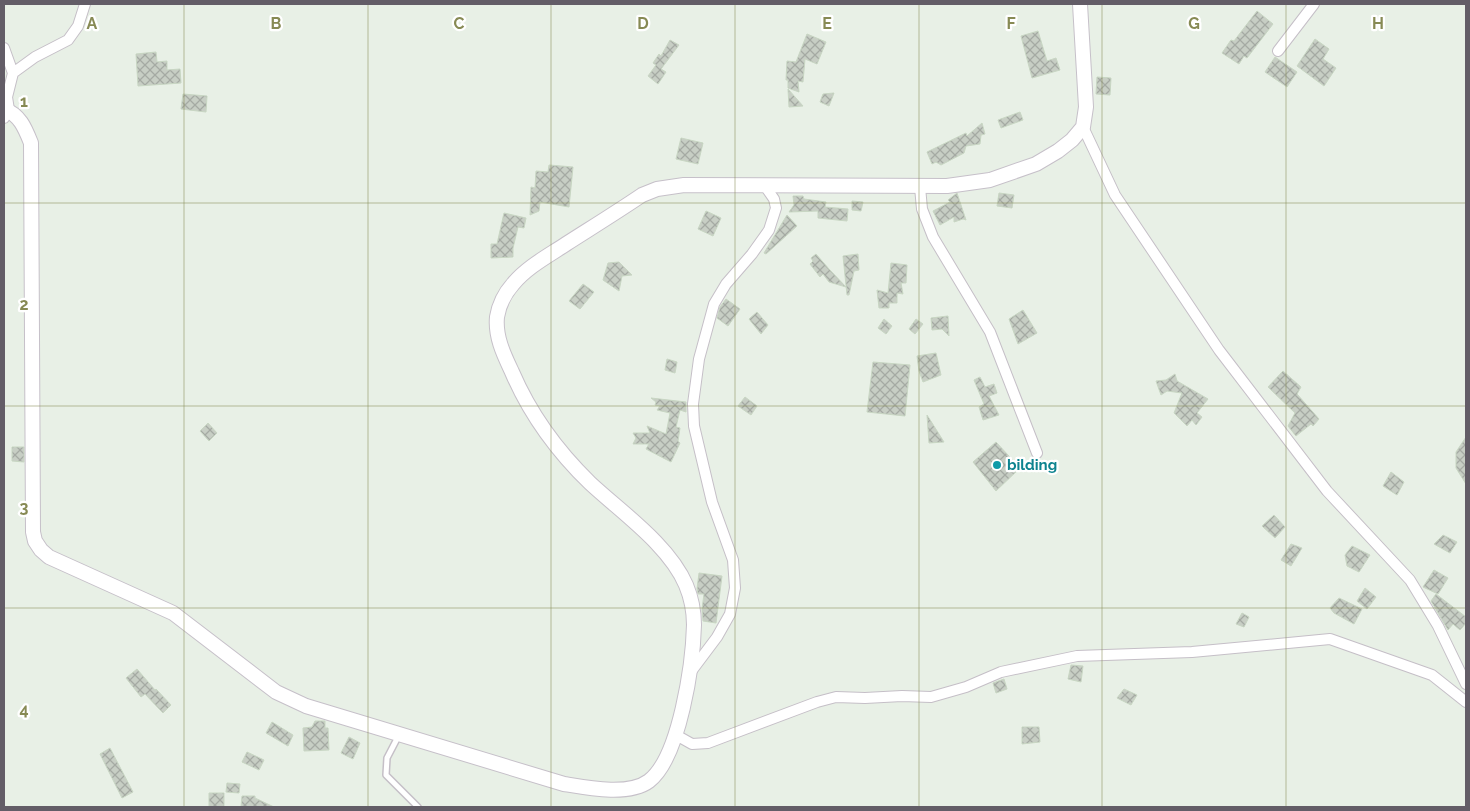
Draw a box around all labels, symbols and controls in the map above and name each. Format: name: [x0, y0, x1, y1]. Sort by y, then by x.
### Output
text: A: [87, 14, 98, 33]
text: B: [271, 14, 282, 33]
text: C: [454, 14, 465, 33]
text: D: [637, 14, 649, 33]
text: E: [822, 14, 832, 33]
text: F: [1006, 14, 1016, 33]
text: G: [1188, 14, 1200, 33]
text: H: [1372, 14, 1384, 33]
text: 1: [20, 92, 28, 111]
text: 2: [19, 295, 29, 314]
place label: bilding: [1007, 456, 1057, 474]
marker: bilding: [991, 459, 1003, 471]
text: 3: [20, 498, 29, 517]
text: 4: [19, 700, 29, 719]

